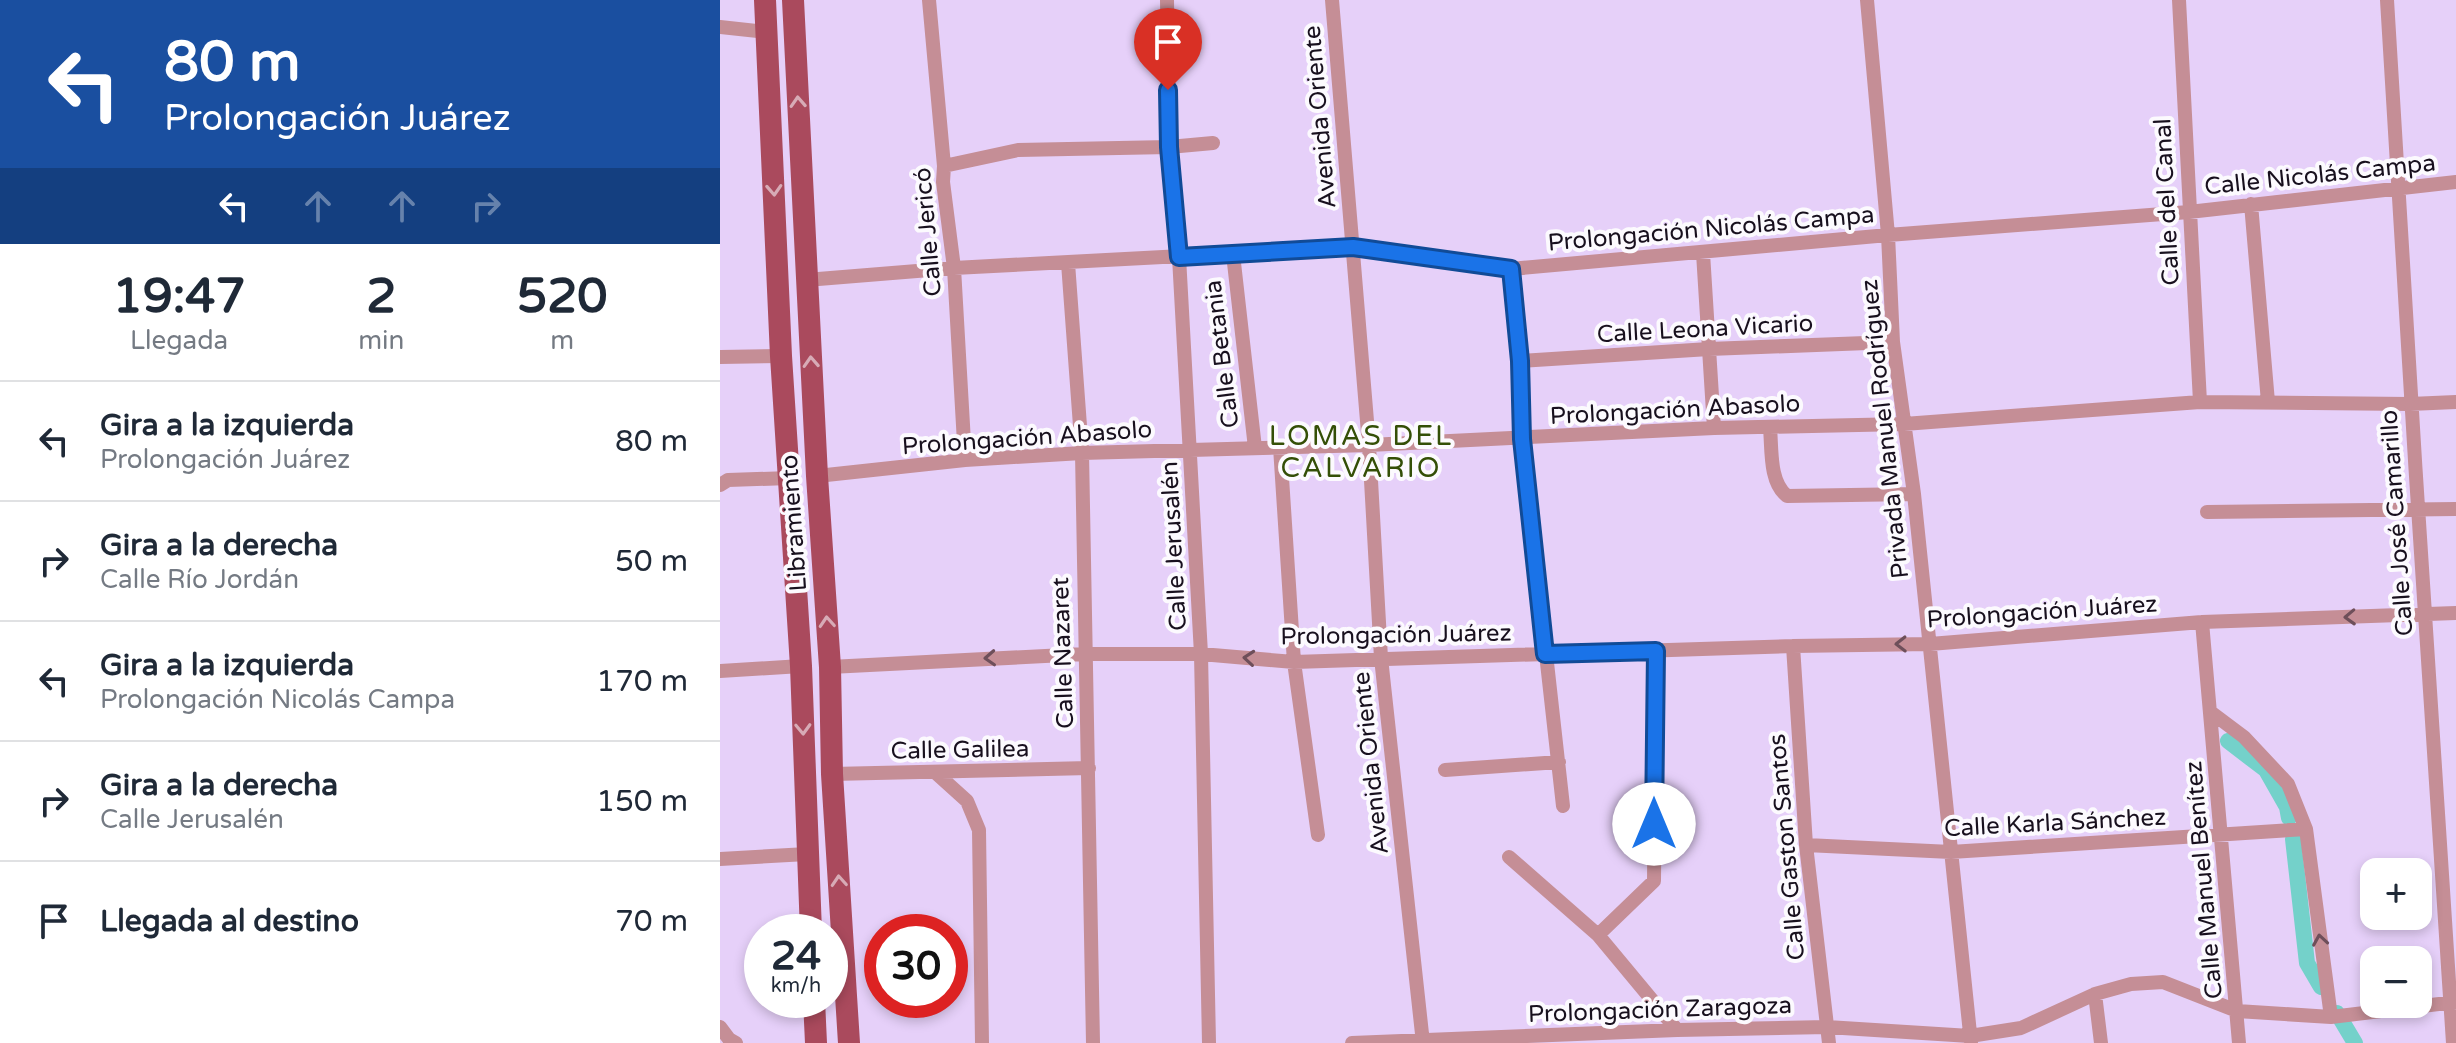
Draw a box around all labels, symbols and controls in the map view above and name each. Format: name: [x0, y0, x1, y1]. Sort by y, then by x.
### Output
pin: [1134, 8, 1202, 90]
icon: arrive: [1146, 20, 1190, 64]
street label: Avenida Oriente: [1298, 24, 1342, 210]
text: 80 m: [164, 29, 300, 96]
icon: left: [32, 32, 136, 136]
one-way arrow: [789, 95, 806, 108]
text: Prolongación Juárez: [164, 97, 511, 140]
street label: Calle del Canal: [2148, 118, 2186, 286]
street label: Calle Nicolás Campa: [2203, 148, 2437, 202]
street label: Calle Jericó: [908, 166, 948, 298]
icon: left: [212, 184, 256, 228]
icon: ahead: [296, 184, 340, 228]
icon: ahead: [380, 184, 424, 228]
icon: right: [464, 184, 508, 228]
one-way arrow: [765, 184, 782, 197]
street label: Prolongación Nicolás Campa: [1546, 200, 1876, 258]
text: 19:47: [113, 268, 246, 326]
text: 2: [366, 268, 396, 326]
text: 520: [517, 268, 607, 326]
street label: Calle Betania: [1199, 278, 1245, 430]
street label: Privada Manuel Rodríguez: [1855, 278, 1915, 580]
street label: Calle Leona Vicario: [1596, 309, 1814, 349]
text: Llegada: [130, 325, 228, 356]
text: min: [358, 325, 404, 356]
text: m: [550, 325, 574, 356]
one-way arrow: [802, 355, 819, 368]
street label: Prolongación Abasolo: [1549, 389, 1801, 431]
text: Gira a la izquierda: [100, 407, 354, 444]
street label: Calle José Camarillo: [2375, 409, 2419, 637]
street label: Prolongación Abasolo: [901, 415, 1153, 461]
icon: left: [32, 419, 76, 463]
district label: LOMAS DEL CALVARIO: [1269, 419, 1453, 485]
text: 80 m: [615, 423, 688, 460]
text: Prolongación Juárez: [100, 444, 350, 475]
street label: Libramiento: [775, 454, 813, 592]
street label: Calle Jerusalén: [1155, 460, 1193, 632]
text: Gira a la derecha: [100, 527, 338, 564]
icon: right: [32, 539, 76, 583]
text: 50 m: [615, 543, 688, 580]
text: Calle Río Jordán: [100, 564, 299, 595]
street label: Calle Nazaret: [1046, 577, 1080, 729]
street label: Prolongación Juárez: [1926, 589, 2158, 635]
one-way arrow: [2343, 608, 2356, 625]
one-way arrow: [818, 615, 835, 628]
street label: Prolongación Juárez: [1280, 618, 1512, 652]
one-way arrow: [1894, 635, 1907, 653]
text: Gira a la izquierda: [100, 647, 354, 684]
one-way arrow: [983, 650, 996, 667]
one-way arrow: [1243, 650, 1256, 667]
icon: left: [32, 659, 76, 703]
text: 170 m: [596, 663, 688, 700]
street label: Avenida Oriente: [1347, 670, 1395, 856]
text: Prolongación Nicolás Campa: [100, 684, 455, 715]
one-way arrow: [794, 723, 811, 736]
street label: Calle Gaston Santos: [1763, 733, 1811, 961]
street label: Calle Galilea: [890, 734, 1030, 766]
street label: Calle Manuel Benítez: [2179, 760, 2229, 1000]
text: Gira a la derecha: [100, 767, 338, 804]
icon: right: [32, 779, 76, 823]
position arrow: [1612, 782, 1696, 866]
text: 150 m: [596, 783, 688, 820]
street label: Calle Karla Sánchez: [1943, 803, 2167, 843]
text: Calle Jerusalén: [100, 804, 284, 835]
map controls: [2360, 858, 2432, 1018]
button: +: [2360, 858, 2432, 930]
one-way arrow: [831, 874, 848, 887]
icon: arrive: [32, 899, 76, 943]
text: Llegada al destino: [100, 903, 359, 940]
text: 70 m: [615, 903, 688, 940]
speed limit sign: 30: [864, 914, 968, 1018]
text: 24: [771, 932, 821, 980]
one-way arrow: [2312, 933, 2329, 946]
button: −: [2360, 946, 2432, 1018]
text: km/h: [771, 974, 821, 998]
street label: Prolongación Zaragoza: [1528, 991, 1792, 1029]

